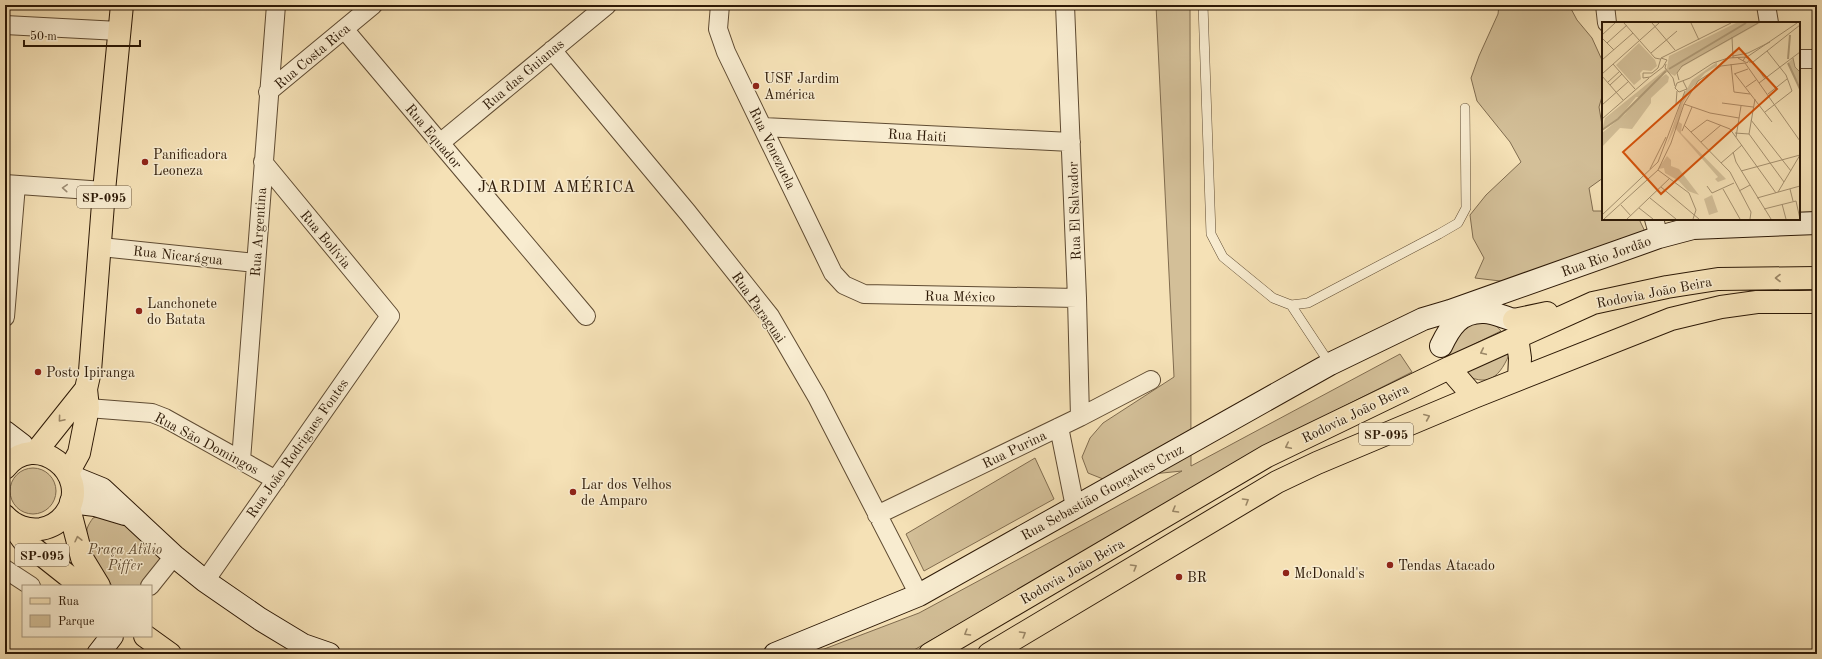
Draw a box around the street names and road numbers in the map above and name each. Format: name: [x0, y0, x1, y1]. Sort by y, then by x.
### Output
street label: Rua Costa Rica: [272, 21, 353, 92]
street label: Rua das Guianas: [480, 37, 567, 113]
street label: Rua Equador: [402, 102, 464, 172]
street label: Rua Venezuela: [746, 105, 798, 192]
street label: Rua Haiti: [887, 127, 947, 145]
street label: Rua El Salvador: [1066, 161, 1084, 261]
road number: SP-095: [77, 186, 131, 208]
street label: Rua Argentina: [249, 187, 269, 277]
street label: Rua Bolívia: [297, 208, 353, 271]
street label: Rua Rio Jordão: [1560, 234, 1653, 280]
street label: Rua Nicarágua: [132, 244, 224, 268]
street label: Rua Paraguai: [729, 270, 788, 346]
street label: Rodovia João Beira: [1595, 275, 1713, 311]
street label: Rua México: [925, 289, 995, 305]
street label: Rua João Rodrigues Fontes: [244, 376, 351, 521]
street label: Rodovia João Beira: [1300, 382, 1411, 446]
street label: Rua São Domingos: [152, 411, 261, 477]
road number: SP-095: [1359, 423, 1413, 445]
street label: Rua Purina: [980, 428, 1049, 471]
street label: Rua Sebastião Gonçalves Cruz: [1019, 442, 1186, 543]
street label: Rodovia João Beira: [1018, 536, 1127, 607]
road number: SP-095: [15, 544, 69, 566]

